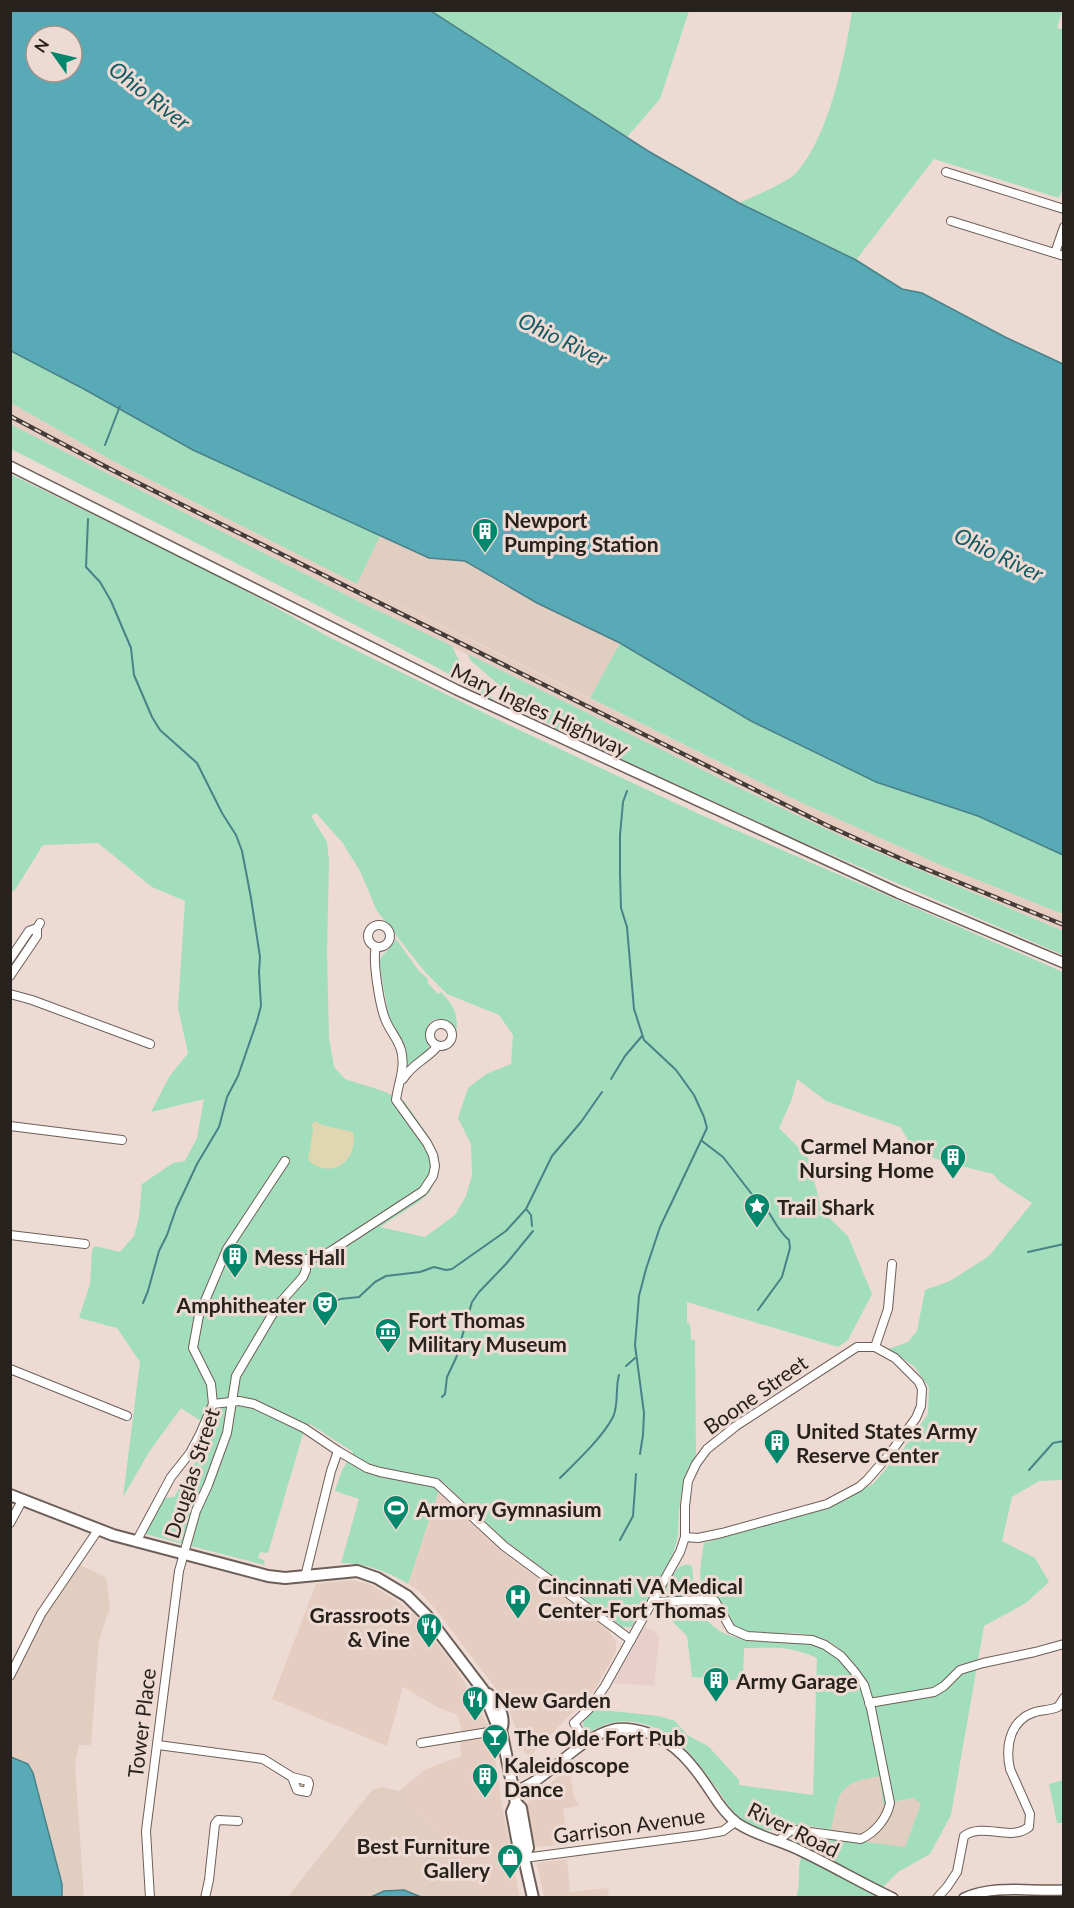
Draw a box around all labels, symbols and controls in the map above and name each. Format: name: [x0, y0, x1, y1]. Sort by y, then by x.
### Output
north arrow: [24, 24, 84, 84]
text: N: [30, 35, 52, 56]
water label: Ohio River: [104, 55, 196, 135]
water label: Ohio River: [514, 306, 612, 372]
place label: Newport Pumping Station: [504, 507, 659, 556]
building icon: Newport Pumping Station: [470, 516, 500, 554]
water label: Ohio River: [950, 521, 1048, 587]
street label: Mary Ingles Highway: [447, 657, 633, 761]
place label: Carmel Manor Nursing Home: [799, 1133, 934, 1182]
building icon: Carmel Manor Nursing Home: [938, 1142, 968, 1180]
place icon: Trail Shark: [742, 1191, 772, 1229]
place label: Trail Shark: [777, 1194, 875, 1219]
building icon: Mess Hall: [220, 1241, 250, 1279]
place label: Mess Hall: [254, 1244, 345, 1269]
theatre icon: Amphitheater: [310, 1289, 340, 1327]
place label: Amphitheater: [176, 1292, 306, 1317]
place label: Fort Thomas Military Museum: [408, 1307, 567, 1356]
museum icon: Fort Thomas Military Museum: [373, 1316, 403, 1354]
street label: Boone Street: [698, 1349, 812, 1439]
street label: Douglas Street: [158, 1404, 224, 1541]
place label: United States Army Reserve Center: [796, 1418, 978, 1467]
building icon: United States Army Reserve Center: [762, 1427, 792, 1465]
sports icon: Armory Gymnasium: [381, 1493, 411, 1531]
place label: Armory Gymnasium: [415, 1496, 602, 1521]
place label: Cincinnati VA Medical Center-Fort Thomas: [538, 1573, 743, 1622]
hospital icon: Cincinnati VA Medical Center-Fort Thomas: [503, 1582, 533, 1620]
place label: Grassroots & Vine: [310, 1602, 410, 1651]
restaurant icon: Grassroots & Vine: [414, 1611, 444, 1649]
building icon: Army Garage: [701, 1665, 731, 1703]
street label: Tower Place: [122, 1667, 160, 1779]
place label: Army Garage: [735, 1668, 858, 1693]
restaurant icon: New Garden: [460, 1684, 490, 1722]
place label: New Garden: [494, 1687, 611, 1712]
bar icon: The Olde Fort Pub: [480, 1722, 510, 1760]
place label: The Olde Fort Pub: [514, 1725, 685, 1750]
place label: Kaleidoscope Dance: [504, 1752, 629, 1801]
building icon: Kaleidoscope Dance: [470, 1761, 500, 1799]
street label: River Road: [744, 1796, 844, 1862]
street label: Garrison Avenue: [552, 1802, 706, 1848]
place label: Best Furniture Gallery: [357, 1833, 491, 1882]
shop icon: Best Furniture Gallery: [495, 1842, 525, 1880]

